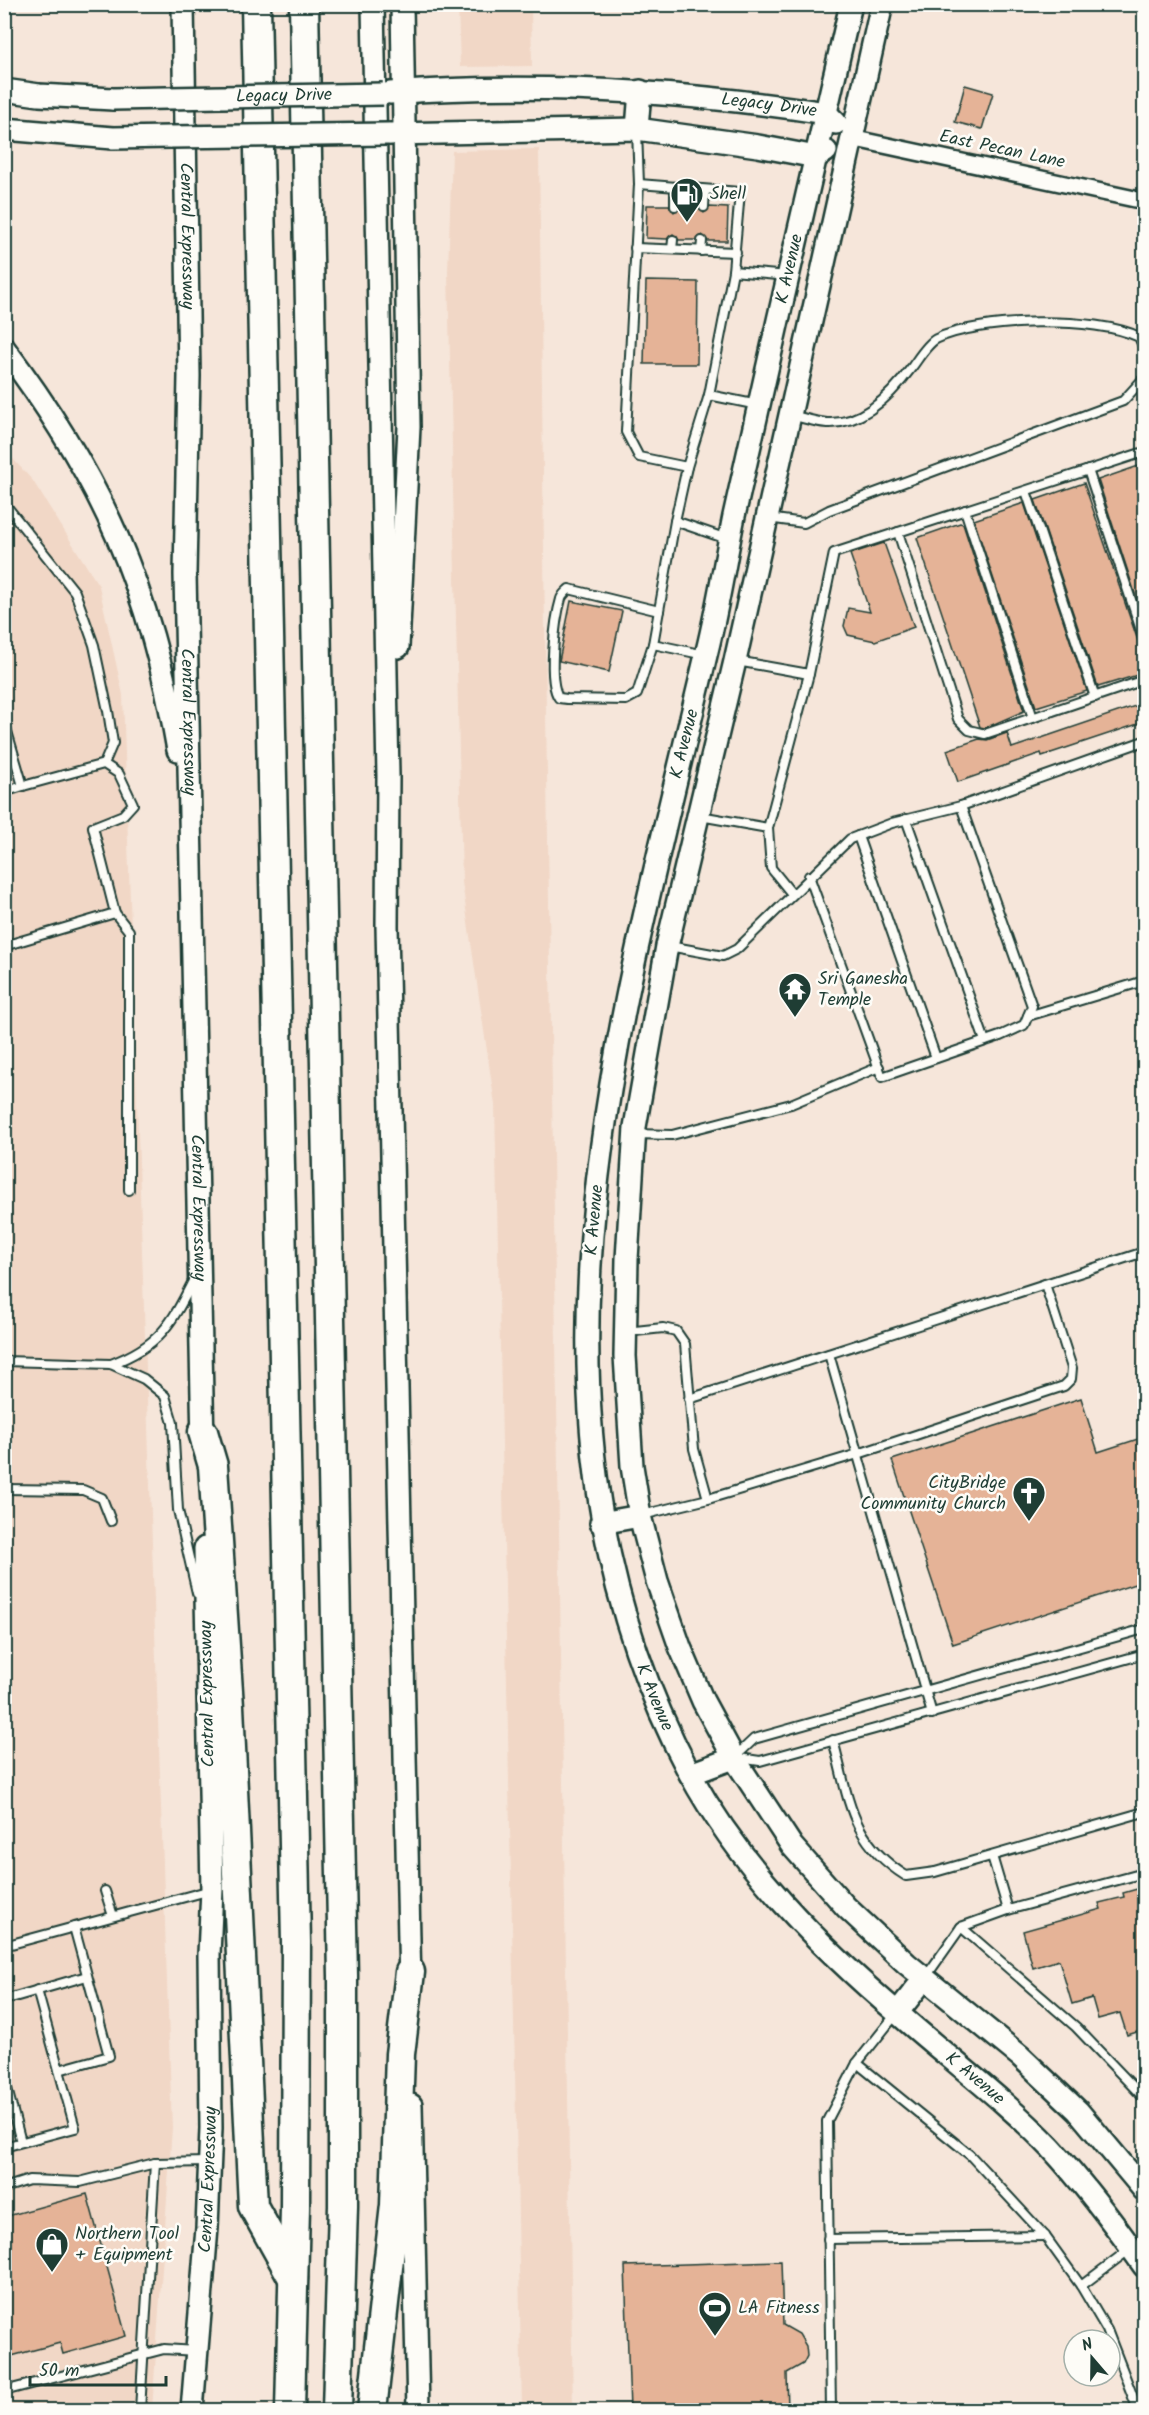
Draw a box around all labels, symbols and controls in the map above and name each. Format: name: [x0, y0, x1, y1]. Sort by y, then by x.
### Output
street label: Legacy Drive: [236, 80, 332, 111]
street label: Legacy Drive: [720, 85, 819, 126]
street label: East Pecan Lane: [936, 123, 1068, 177]
street label: Central Expressway: [171, 162, 202, 310]
fuel station icon: Shell: [669, 176, 705, 223]
place label: Shell: [710, 180, 747, 209]
street label: K Avenue: [768, 231, 812, 307]
street label: Central Expressway: [172, 648, 204, 796]
street label: K Avenue: [662, 706, 708, 782]
place label: Sri Ganesha Temple: [818, 965, 908, 1015]
temple icon: Sri Ganesha Temple: [777, 971, 813, 1018]
street label: Central Expressway: [182, 1134, 214, 1282]
street label: K Avenue: [577, 1183, 613, 1257]
place label: CityBridge Community Church: [861, 1469, 1006, 1519]
church icon: CityBridge Community Church: [1011, 1475, 1047, 1522]
street label: Central Expressway: [192, 1620, 224, 1768]
street label: K Avenue: [628, 1660, 681, 1736]
street label: K Avenue: [938, 2045, 1011, 2112]
street label: Central Expressway: [190, 2106, 226, 2254]
place label: Northern Tool + Equipment: [75, 2220, 180, 2270]
shop icon: Northern Tool + Equipment: [34, 2226, 70, 2273]
sports icon: LA Fitness: [697, 2290, 733, 2337]
place label: LA Fitness: [738, 2294, 820, 2323]
north arrow: [1062, 2328, 1122, 2388]
text: N: [1078, 2332, 1096, 2359]
scale bar: [30, 2349, 166, 2387]
text: 50 m: [39, 2357, 79, 2386]

